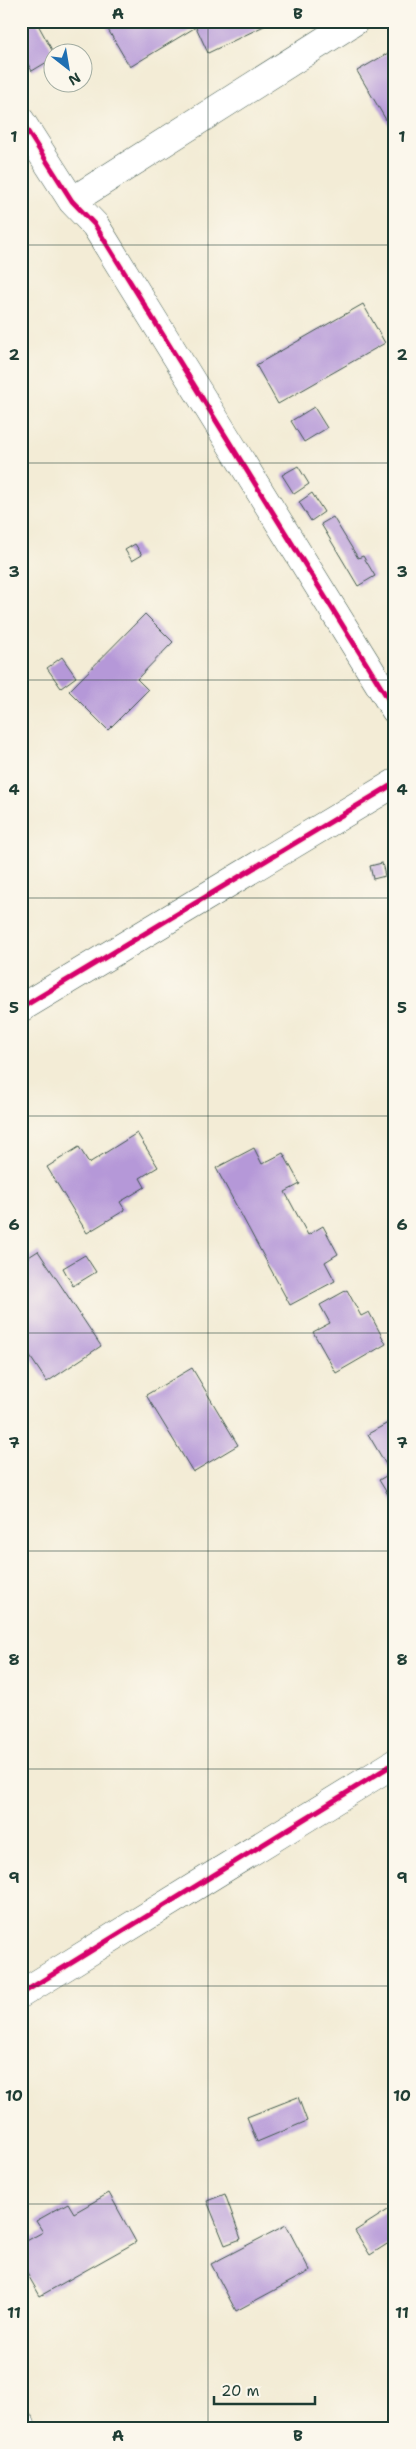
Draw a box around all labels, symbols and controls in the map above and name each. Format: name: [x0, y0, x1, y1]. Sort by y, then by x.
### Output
text: A: [112, 3, 124, 24]
text: B: [293, 3, 303, 24]
north arrow: [42, 42, 92, 92]
text: N: [65, 69, 84, 90]
text: 1: [10, 126, 18, 147]
text: 1: [398, 126, 406, 147]
text: 2: [8, 344, 20, 365]
text: 2: [396, 344, 408, 365]
text: 3: [8, 561, 20, 582]
text: 3: [396, 561, 408, 582]
text: 4: [8, 779, 20, 800]
text: 4: [396, 779, 408, 800]
text: 5: [9, 997, 19, 1018]
text: 5: [397, 997, 407, 1018]
text: 6: [8, 1214, 20, 1235]
text: 6: [396, 1214, 408, 1235]
text: 7: [8, 1432, 20, 1453]
text: 7: [396, 1432, 408, 1453]
text: 8: [8, 1649, 20, 1670]
text: 8: [396, 1649, 408, 1670]
text: 9: [8, 1867, 20, 1888]
text: 9: [396, 1867, 408, 1888]
text: 10: [5, 2085, 23, 2106]
text: 10: [393, 2085, 411, 2106]
text: 11: [7, 2302, 21, 2323]
text: 11: [395, 2302, 409, 2323]
scale bar: [214, 2374, 315, 2406]
text: 20 m: [221, 2381, 260, 2401]
text: A: [112, 2425, 124, 2446]
text: B: [293, 2425, 303, 2446]

